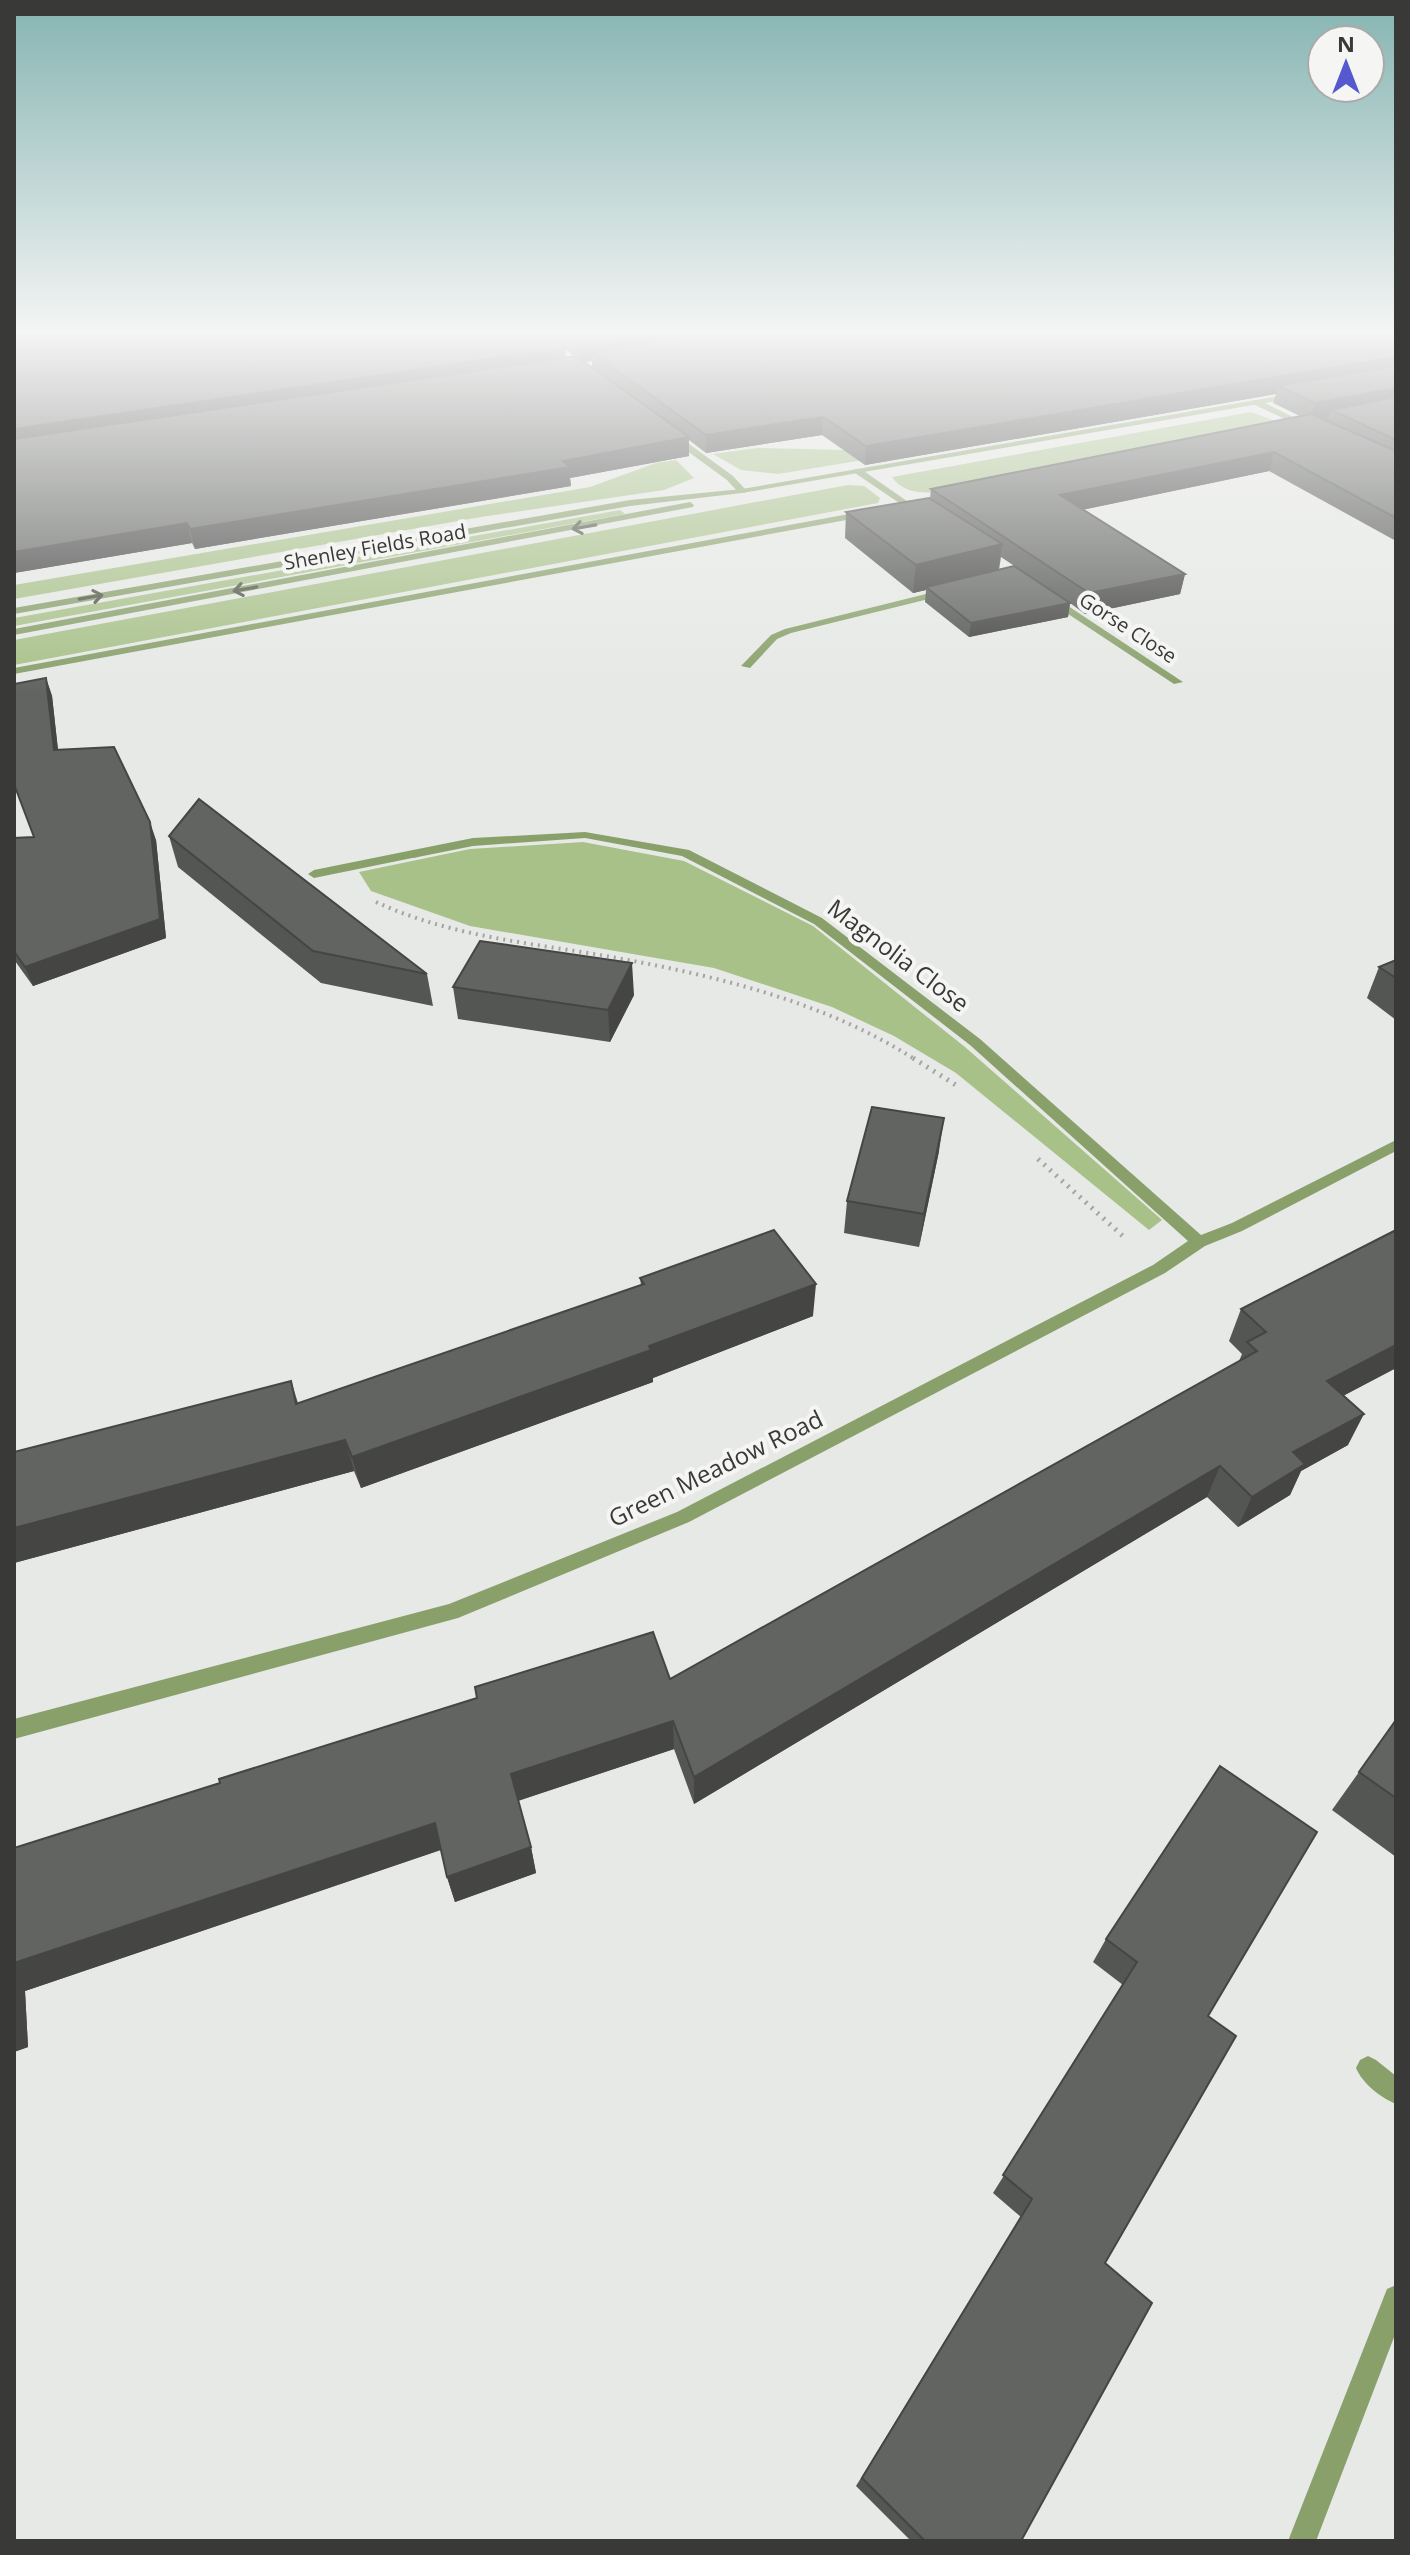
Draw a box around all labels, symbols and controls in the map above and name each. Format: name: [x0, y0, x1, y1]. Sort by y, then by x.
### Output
north arrow: [1306, 24, 1386, 104]
text: N: [1337, 28, 1355, 58]
street label: Shenley Fields Road: [282, 517, 468, 576]
one-way arrow: [571, 521, 597, 536]
one-way arrow: [233, 583, 259, 598]
street label: Gorse Close: [1074, 586, 1182, 669]
one-way arrow: [78, 589, 103, 604]
street label: Magnolia Close: [821, 891, 976, 1019]
street label: Green Meadow Road: [603, 1401, 828, 1534]

